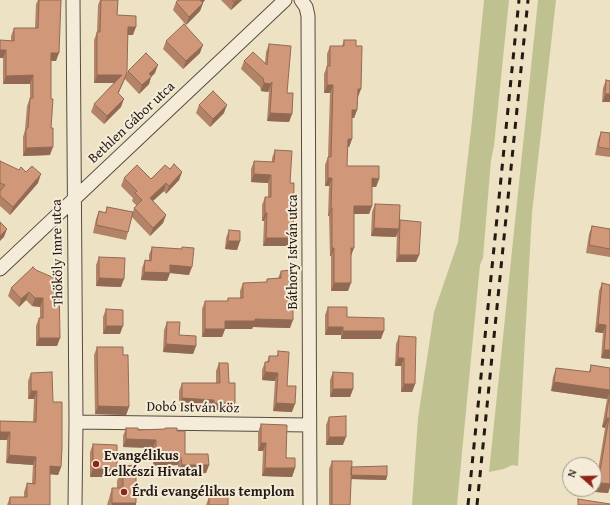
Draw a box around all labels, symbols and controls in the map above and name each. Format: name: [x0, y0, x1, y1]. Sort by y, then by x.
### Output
street label: Bethlen Gábor utca: [85, 79, 179, 167]
street label: Báthory István utca: [285, 194, 301, 310]
street label: Thököly Imre utca: [49, 199, 67, 307]
street label: Dobó István köz: [146, 399, 240, 417]
place label: Evangélikus Lelkészi Hivatal: [104, 448, 202, 480]
north arrow: [562, 457, 602, 497]
marker: Evangélikus Lelkészi Hivatal: [91, 459, 101, 469]
text: N: [563, 467, 580, 479]
place label: Érdi evangélikus templom: [132, 484, 294, 500]
marker: Érdi evangélikus templom: [119, 487, 129, 497]

